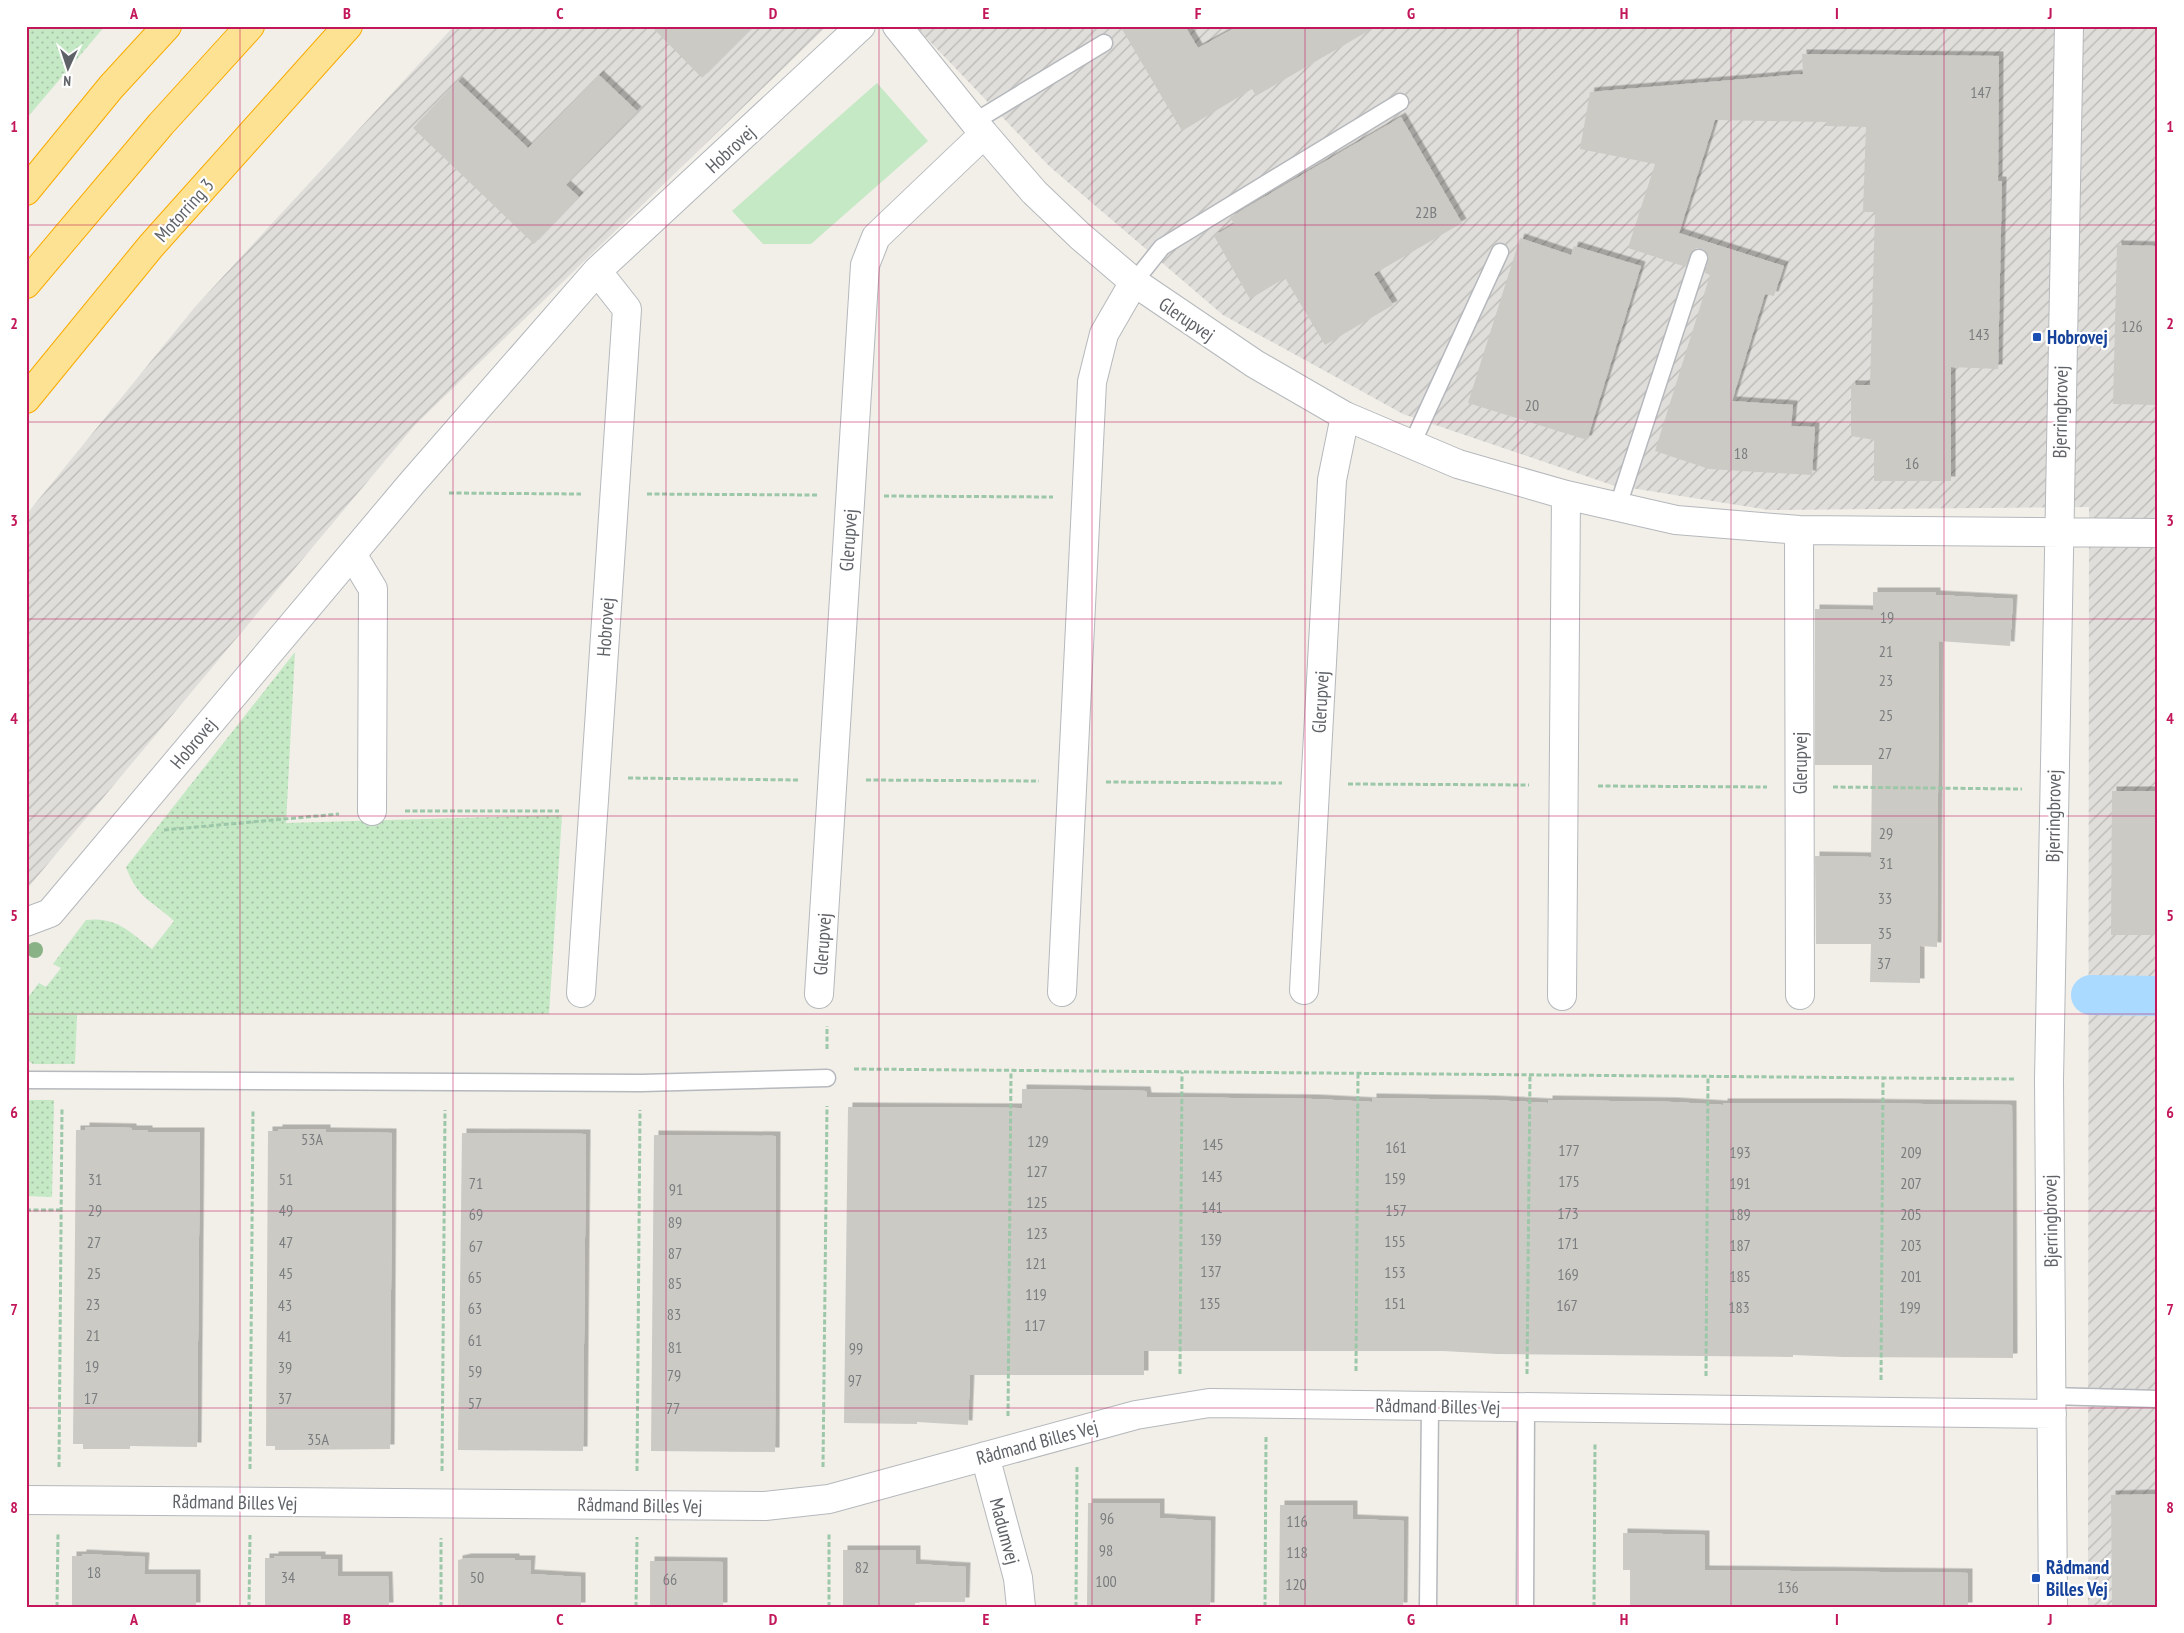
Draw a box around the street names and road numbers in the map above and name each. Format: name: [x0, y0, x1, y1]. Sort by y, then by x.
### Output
street label: Hobrovej: [700, 120, 760, 178]
street label: Motorring 3: [149, 173, 219, 247]
street label: Glerupvej: [1154, 292, 1220, 346]
street label: Bjerringbrovej: [2047, 365, 2073, 459]
street label: Glerupvej: [834, 508, 862, 572]
street label: Hobrovej: [591, 597, 619, 657]
street label: Glerupvej: [1306, 670, 1334, 734]
street label: Hobrovej: [165, 713, 221, 773]
street label: Glerupvej: [1788, 732, 1812, 794]
street label: Bjerringbrovej: [2040, 769, 2066, 863]
street label: Glerupvej: [808, 912, 836, 976]
street label: Bjerringbrovej: [2037, 1174, 2063, 1268]
street label: Rådmand Billes Vej: [1375, 1393, 1501, 1419]
street label: Rådmand Billes Vej: [973, 1414, 1101, 1470]
street label: Rådmand Billes Vej: [172, 1489, 298, 1515]
street label: Rådmand Billes Vej: [577, 1492, 703, 1518]
street label: Madumvej: [985, 1495, 1025, 1567]

